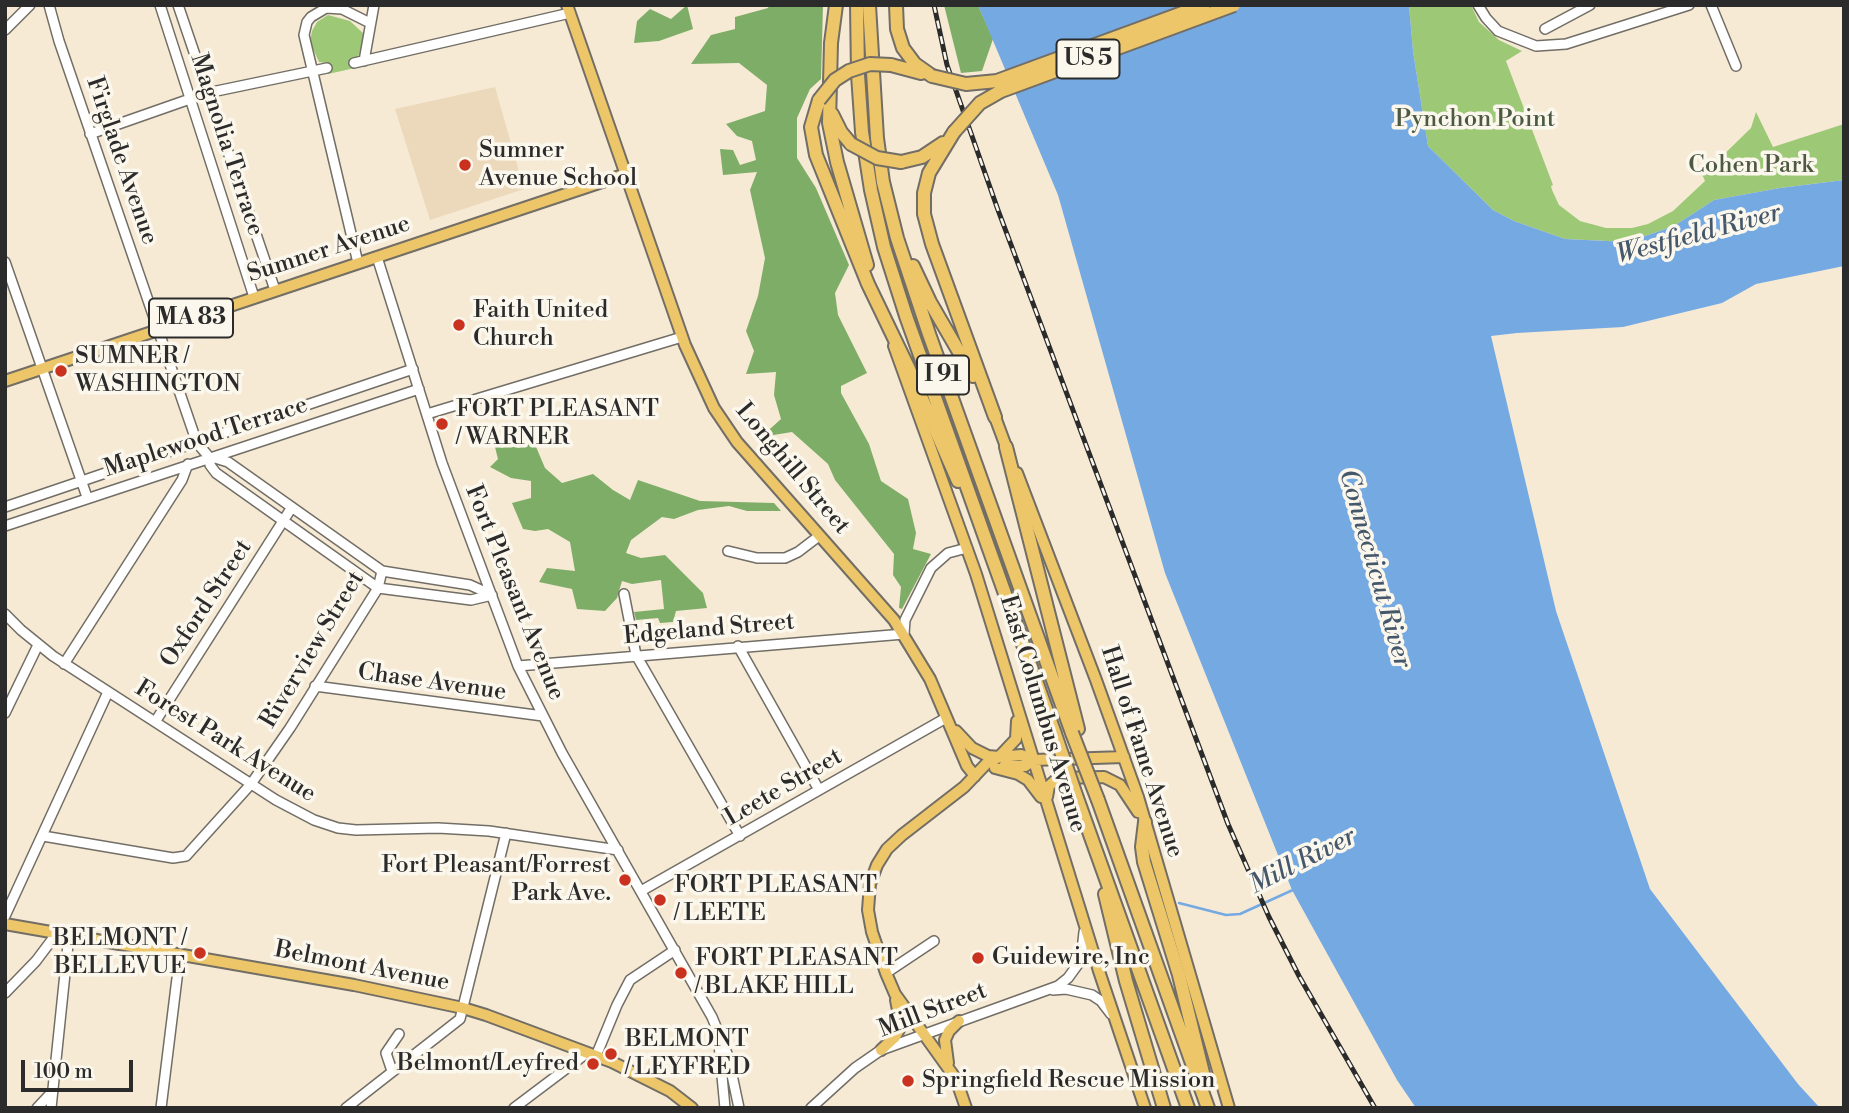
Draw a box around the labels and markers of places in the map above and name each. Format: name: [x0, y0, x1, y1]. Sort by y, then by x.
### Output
place label: Sumner Avenue School: [479, 137, 637, 193]
marker: Sumner Avenue School: [457, 157, 473, 173]
place label: Faith United Church: [473, 297, 608, 353]
marker: Faith United Church: [451, 317, 467, 333]
place label: SUMNER / WASHINGTON: [75, 343, 241, 399]
marker: SUMNER / WASHINGTON: [53, 363, 69, 379]
place label: FORT PLEASANT / WARNER: [456, 396, 659, 452]
marker: FORT PLEASANT / WARNER: [434, 416, 450, 432]
place label: Fort Pleasant/Forrest Park Ave.: [381, 852, 611, 908]
marker: Fort Pleasant/Forrest Park Ave.: [617, 872, 633, 888]
place label: FORT PLEASANT / LEETE: [674, 872, 877, 928]
marker: FORT PLEASANT / LEETE: [652, 892, 668, 908]
place label: BELMONT / BELLEVUE: [53, 925, 186, 981]
place label: Guidewire, Inc: [992, 944, 1150, 972]
marker: BELMONT / BELLEVUE: [192, 945, 208, 961]
place label: FORT PLEASANT / BLAKE HILL: [695, 945, 898, 1001]
marker: Guidewire, Inc: [970, 950, 986, 966]
marker: FORT PLEASANT / BLAKE HILL: [673, 965, 689, 981]
place label: BELMONT / LEYFRED: [625, 1026, 750, 1082]
marker: BELMONT / LEYFRED: [603, 1046, 619, 1062]
place label: Belmont/Leyfred: [397, 1050, 579, 1078]
marker: Belmont/Leyfred: [585, 1056, 601, 1072]
place label: Springfield Rescue Mission: [922, 1067, 1215, 1095]
marker: Springfield Rescue Mission: [900, 1073, 916, 1089]

